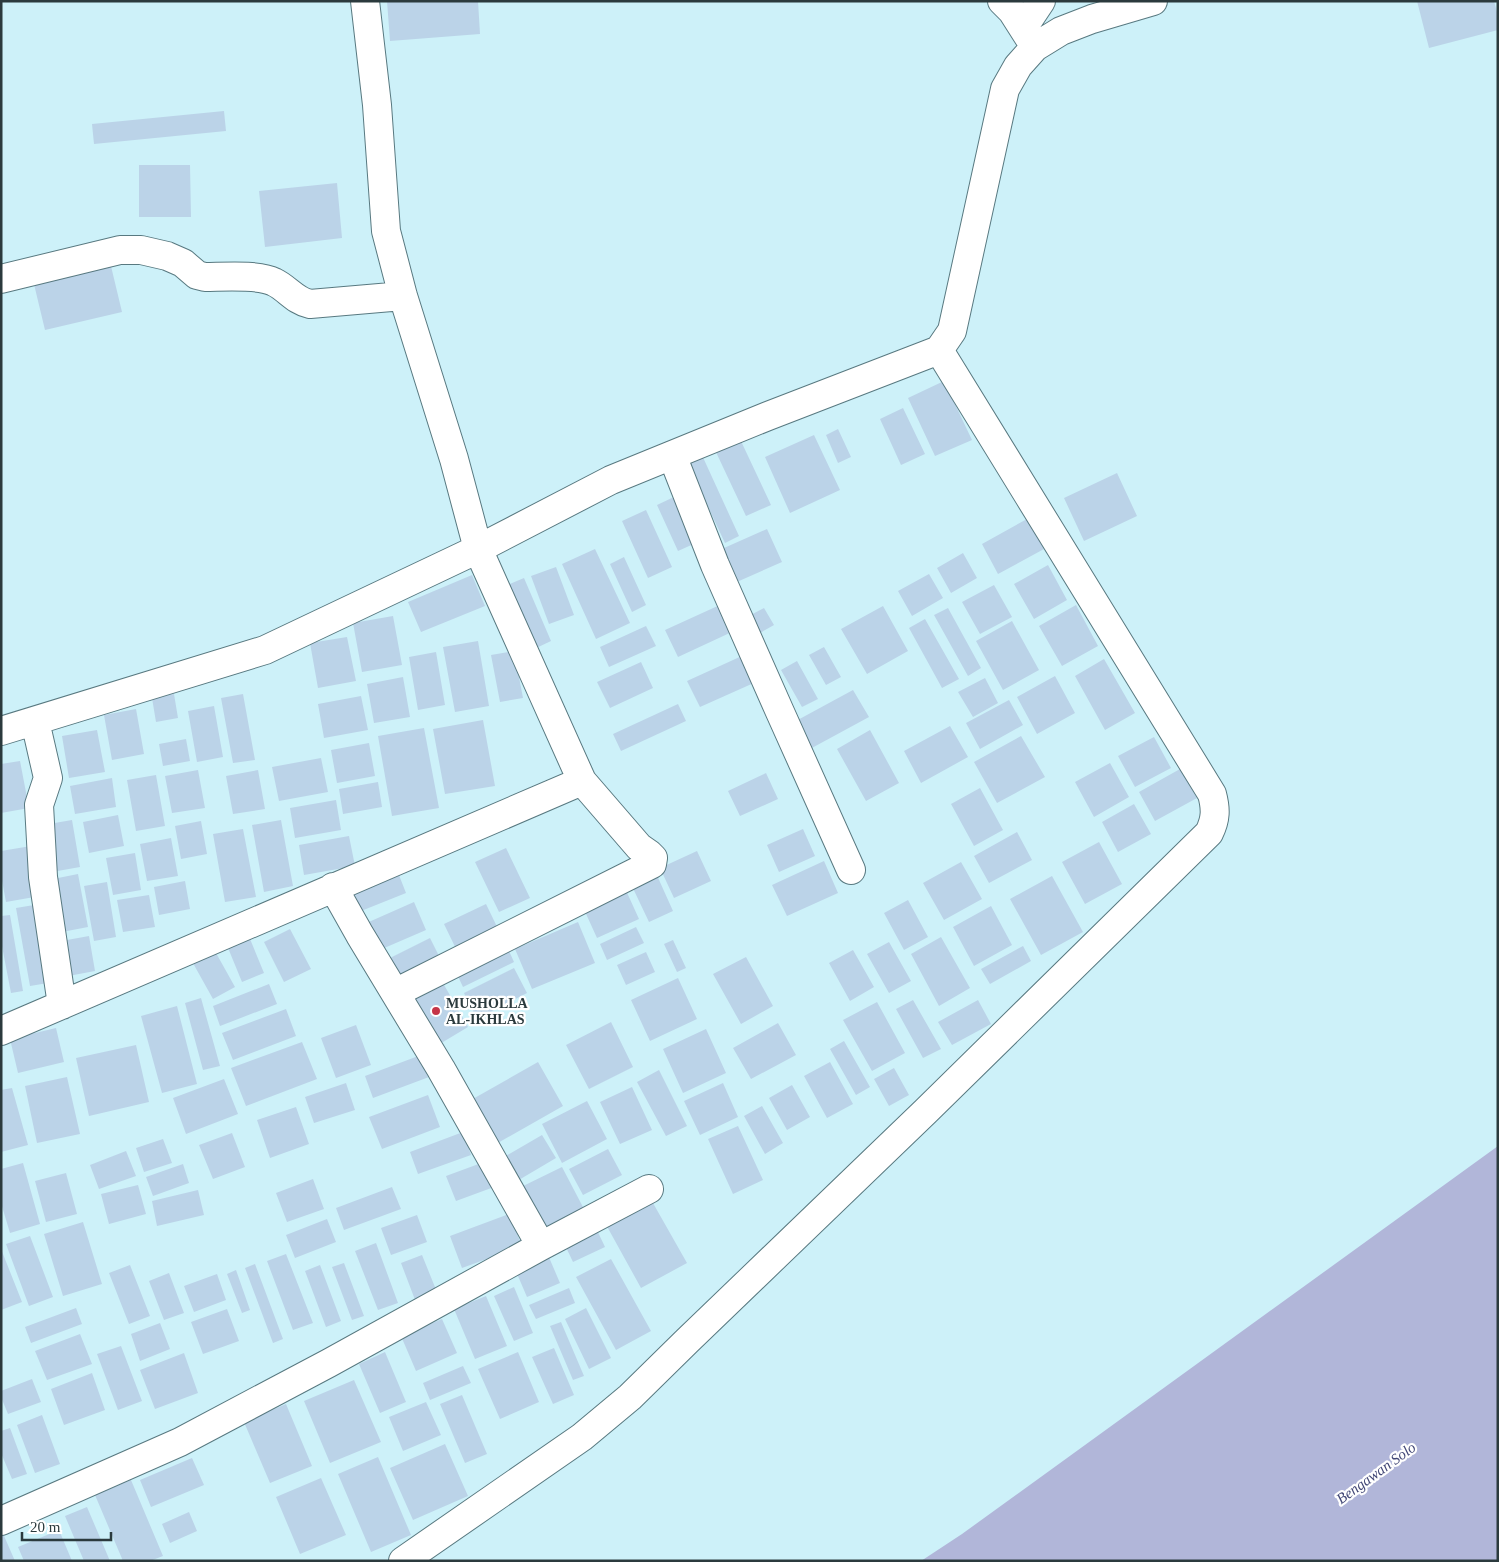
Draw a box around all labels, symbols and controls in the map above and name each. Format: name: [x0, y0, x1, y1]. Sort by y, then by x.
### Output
place label: MUSHOLLA AL-IKHLAS: [446, 996, 529, 1027]
marker: MUSHOLLA AL-IKHLAS: [430, 1005, 442, 1017]
water label: Bengawan Solo: [1333, 1439, 1419, 1507]
scale bar: [22, 1510, 111, 1542]
text: 20 m: [30, 1519, 61, 1535]

